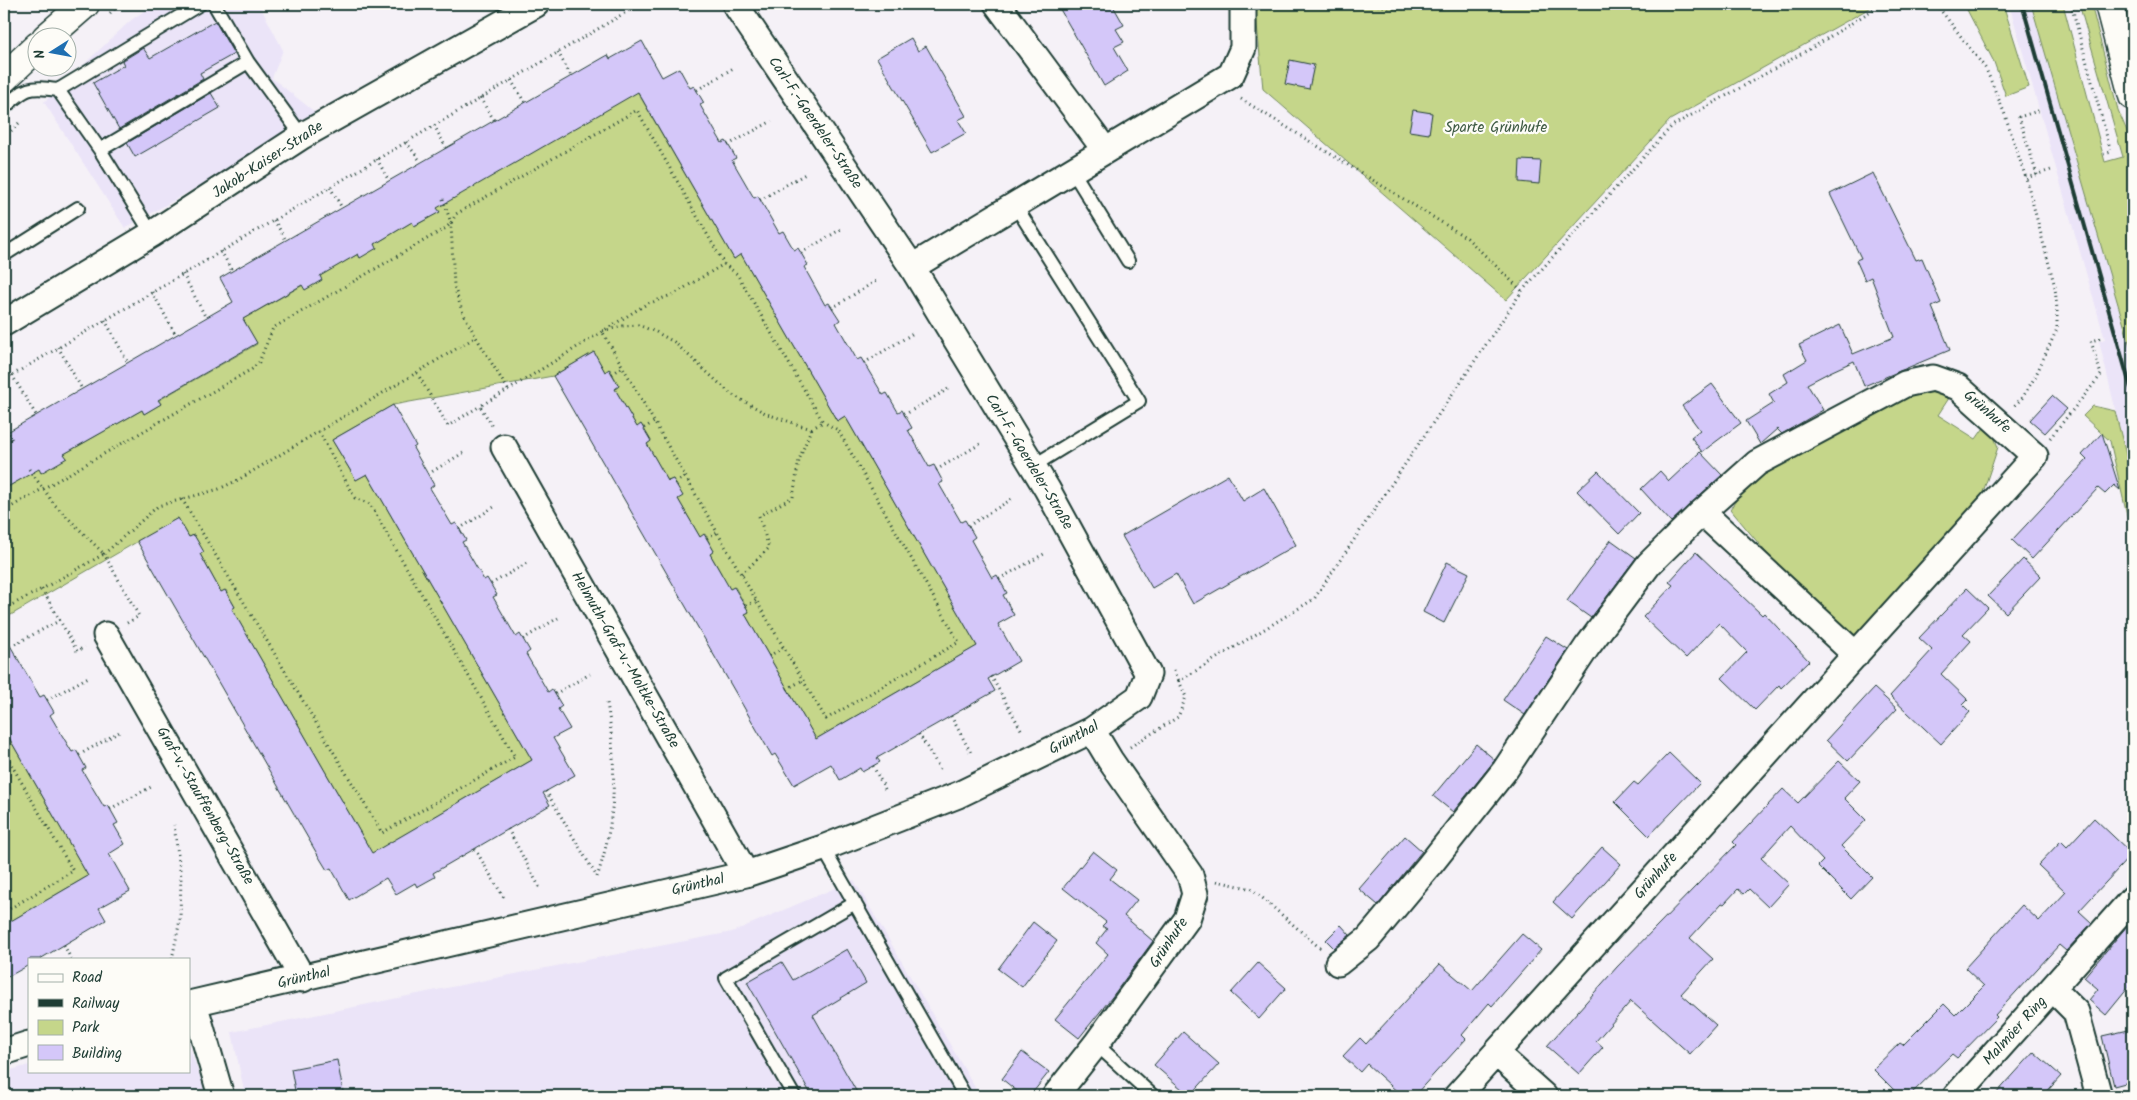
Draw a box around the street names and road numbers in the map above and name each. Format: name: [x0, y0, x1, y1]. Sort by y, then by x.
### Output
street label: Carl-F.-Goerdeler-Straße: [762, 52, 869, 194]
street label: Jakob-Kaiser-Straße: [208, 115, 329, 205]
street label: Grünhufe: [1958, 384, 2017, 440]
street label: Carl-F.-Goerdeler-Straße: [979, 389, 1079, 535]
street label: Helmuth-Graf-v.-Moltke-Straße: [564, 567, 686, 753]
street label: Grünthal: [1045, 715, 1104, 761]
street label: Graf-v.-Stauffenberg-Straße: [150, 722, 260, 890]
street label: Grünhufe: [1628, 847, 1684, 905]
street label: Grünthal: [669, 867, 727, 903]
street label: Grünhufe: [1143, 912, 1195, 973]
street label: Grünthal: [275, 960, 333, 996]
street label: Malmöer Ring: [1977, 991, 2053, 1071]

